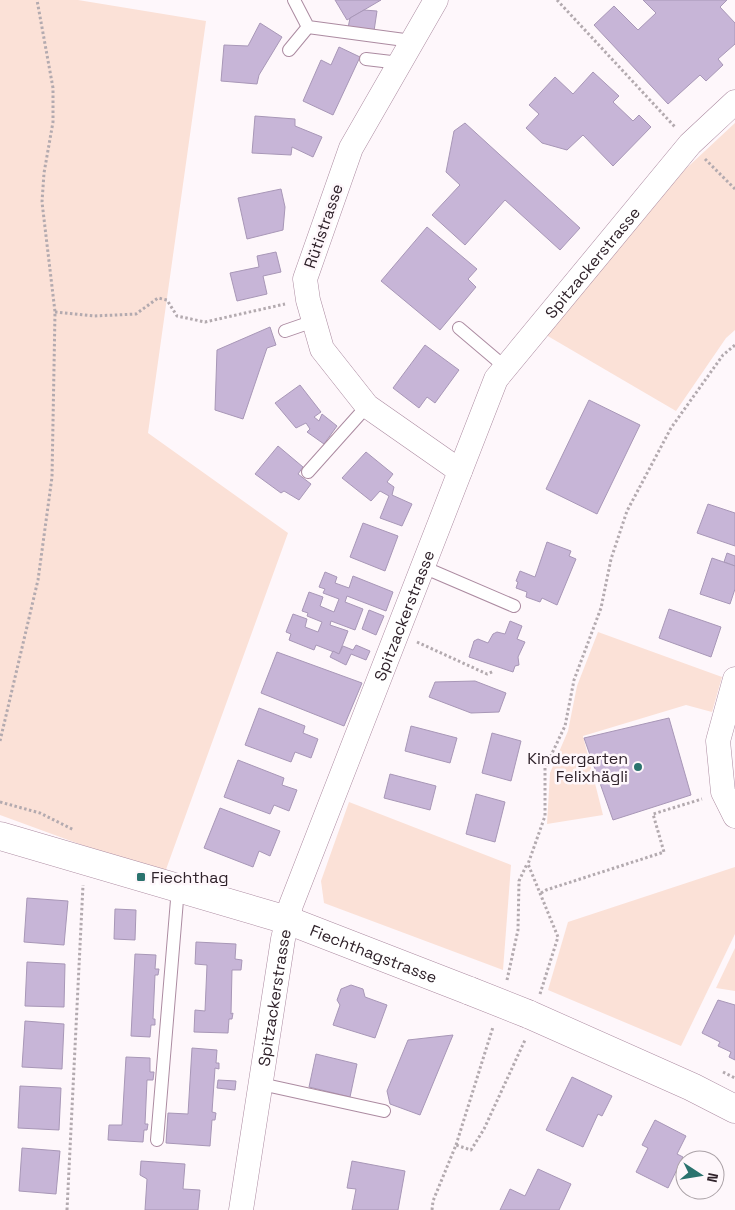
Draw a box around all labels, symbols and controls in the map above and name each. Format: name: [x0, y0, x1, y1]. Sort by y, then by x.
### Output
street label: Rütistrasse: [299, 181, 348, 271]
street label: Spitzackerstrasse: [540, 202, 645, 323]
street label: Spitzackerstrasse: [369, 547, 439, 684]
place label: Kindergarten Felixhägli: [527, 748, 628, 787]
marker: Kindergarten Felixhägli: [632, 761, 644, 773]
place label: Fiechthag: [151, 867, 229, 888]
marker: Fiechthag: [135, 871, 147, 883]
street label: Fiechthagstrasse: [307, 920, 440, 988]
street label: Spitzackerstrasse: [253, 927, 296, 1068]
north arrow: [675, 1150, 725, 1200]
text: N: [703, 1171, 722, 1184]

